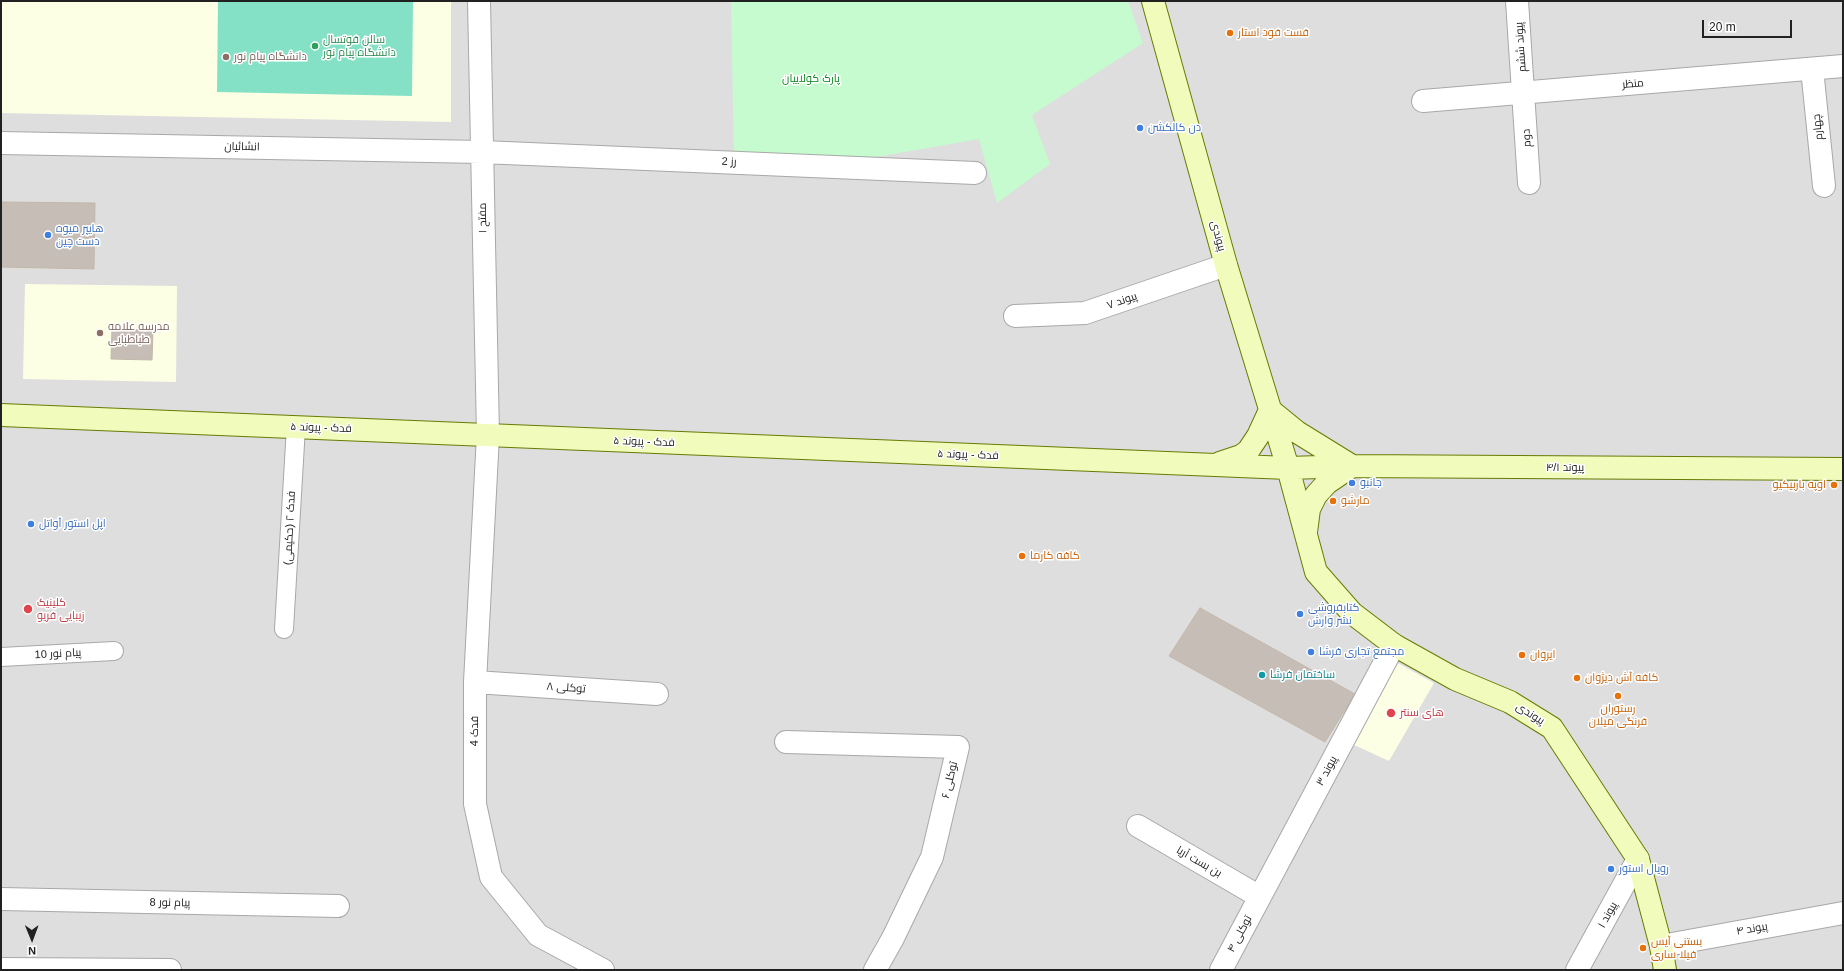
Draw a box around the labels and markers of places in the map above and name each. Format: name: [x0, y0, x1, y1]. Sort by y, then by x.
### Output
place label: فست فود استار: [1238, 26, 1309, 40]
marker: فست فود استار: [1225, 28, 1235, 38]
place label: سالن فوتسال دانشگاه پیام نور: [323, 33, 396, 59]
marker: سالن فوتسال دانشگاه پیام نور: [310, 41, 320, 51]
place label: دانشگاه پیام نور: [234, 50, 307, 64]
marker: دانشگاه پیام نور: [221, 52, 231, 62]
place label: دن کالکشن: [1148, 121, 1201, 135]
marker: دن کالکشن: [1135, 123, 1145, 133]
place label: هایپر میوه دست چین: [56, 222, 104, 248]
marker: هایپر میوه دست چین: [43, 230, 53, 240]
place label: مدرسه علامه طباطبایی: [108, 320, 170, 346]
marker: مدرسه علامه طباطبایی: [95, 328, 105, 338]
place label: جانبو: [1360, 476, 1382, 490]
marker: جانبو: [1347, 478, 1357, 488]
place label: اوپه باربیکیو: [1773, 478, 1826, 492]
marker: اوپه باربیکیو: [1829, 480, 1839, 490]
place label: مارشو: [1341, 494, 1370, 508]
marker: مارشو: [1328, 496, 1338, 506]
place label: اپل استور آواتل: [39, 517, 106, 531]
marker: اپل استور آواتل: [26, 519, 36, 529]
place label: کافه کارما: [1030, 549, 1080, 563]
marker: کافه کارما: [1017, 551, 1027, 561]
place label: کلینیک زیبایی فریو: [37, 596, 84, 622]
place label: کتابفروشی نشر وارش: [1308, 601, 1359, 627]
marker: کلینیک زیبایی فریو: [22, 603, 34, 615]
marker: کتابفروشی نشر وارش: [1295, 609, 1305, 619]
place label: مجتمع تجاری فرشا: [1319, 645, 1404, 659]
marker: مجتمع تجاری فرشا: [1306, 647, 1316, 657]
place label: ایروان: [1530, 648, 1555, 662]
marker: ایروان: [1517, 650, 1527, 660]
place label: ساختمان فرشا: [1270, 668, 1335, 682]
marker: ساختمان فرشا: [1257, 670, 1267, 680]
place label: کافه آش دیژوان: [1585, 671, 1658, 685]
marker: کافه آش دیژوان: [1572, 673, 1582, 683]
marker: رستوران فرنگی میلان: [1613, 691, 1623, 701]
place label: رستوران فرنگی میلان: [1589, 702, 1647, 728]
place label: های سنتر: [1400, 706, 1444, 720]
marker: های سنتر: [1385, 707, 1397, 719]
place label: رویال استور: [1619, 862, 1669, 876]
marker: رویال استور: [1606, 864, 1616, 874]
place label: بستنی آیس فیلا ساری: [1651, 935, 1702, 961]
marker: بستنی آیس فیلا ساری: [1638, 943, 1648, 953]

